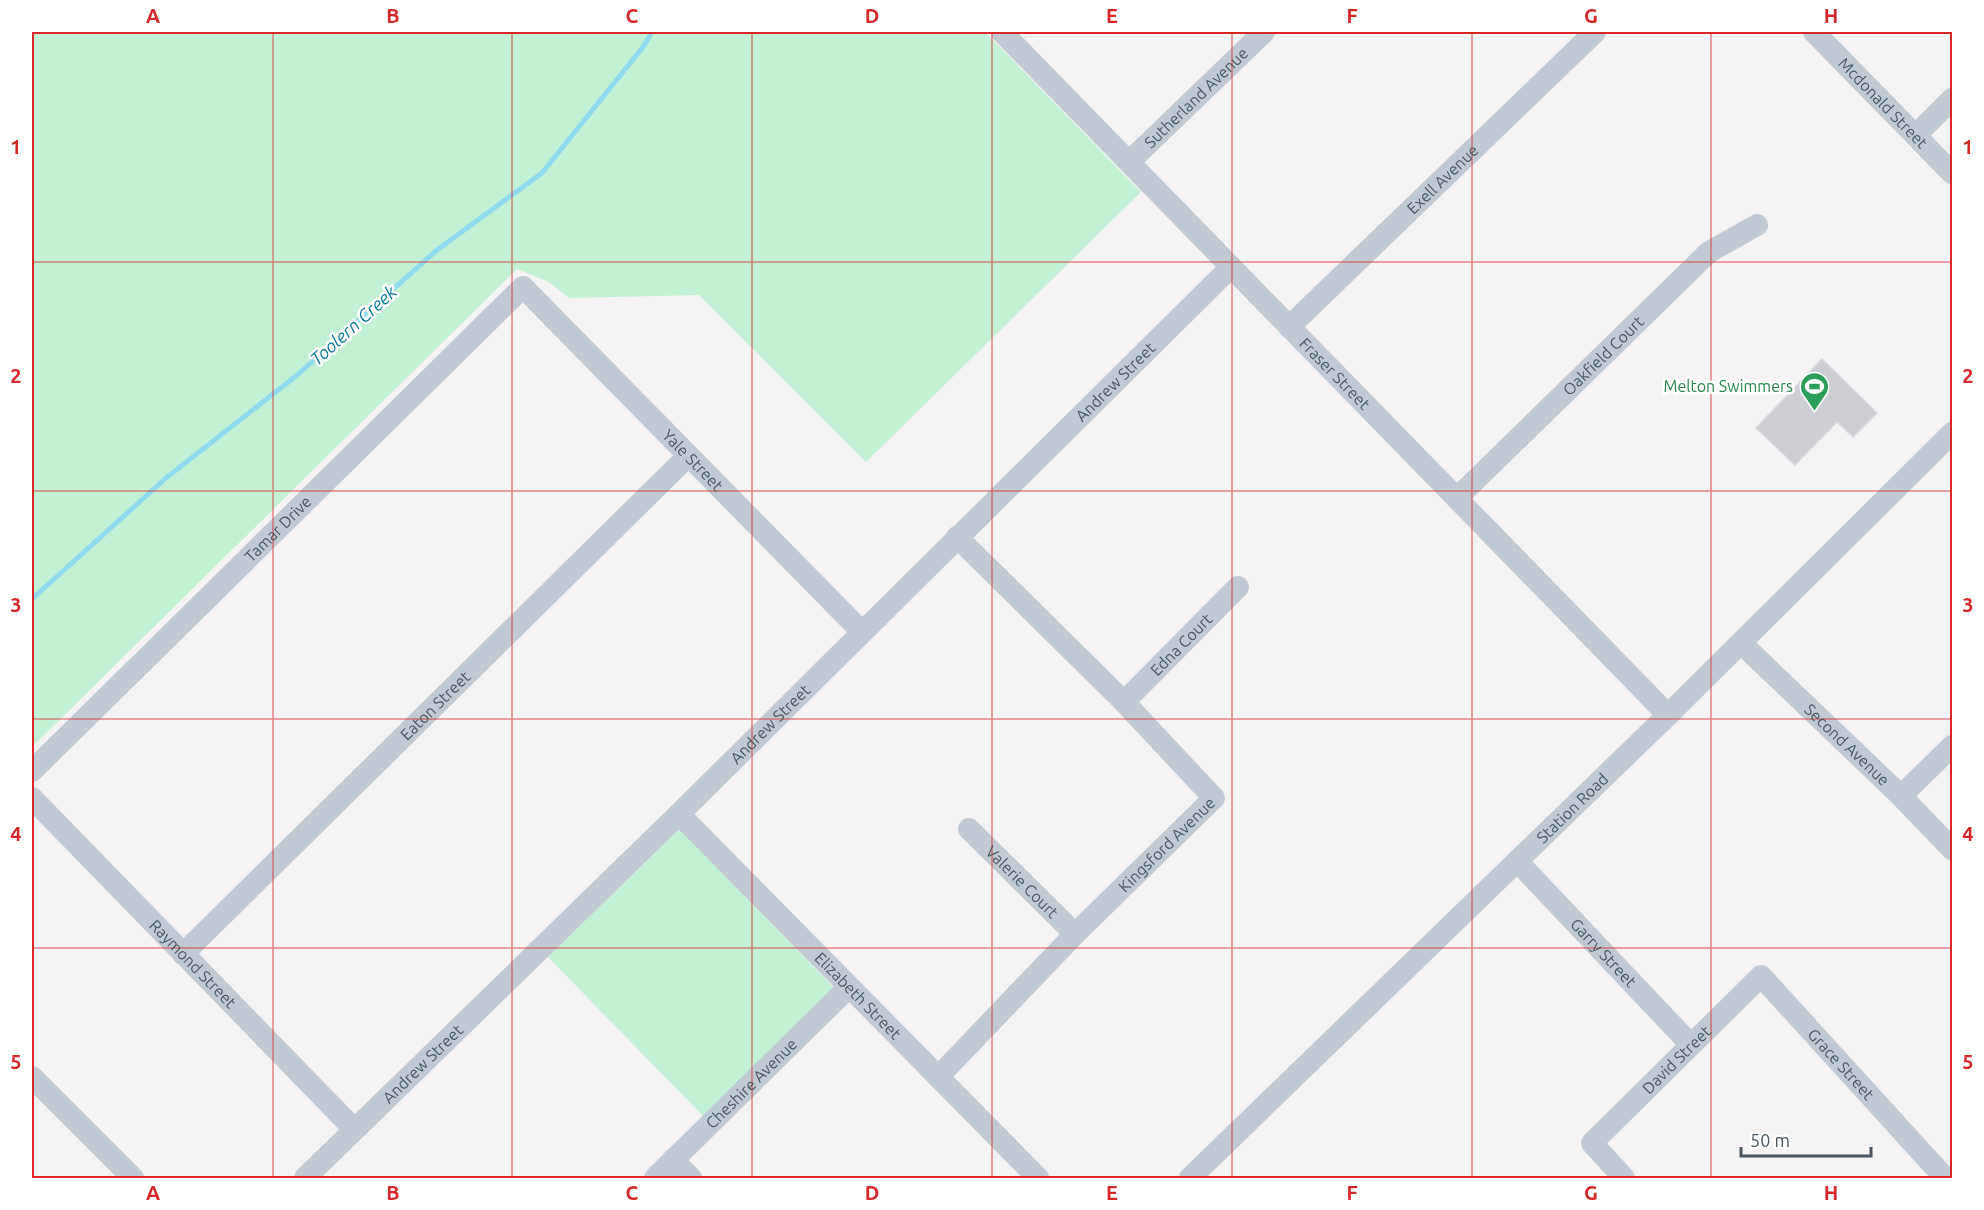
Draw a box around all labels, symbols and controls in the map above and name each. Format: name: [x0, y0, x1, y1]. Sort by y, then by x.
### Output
text: A: [146, 4, 160, 27]
text: B: [386, 4, 400, 27]
text: C: [626, 4, 639, 27]
text: D: [865, 4, 879, 27]
text: E: [1106, 4, 1118, 27]
text: F: [1346, 4, 1358, 27]
text: G: [1584, 4, 1598, 27]
text: H: [1824, 4, 1838, 27]
street label: Sutherland Avenue: [1141, 44, 1251, 151]
street label: Mcdonald Street: [1835, 54, 1932, 152]
text: 1: [10, 135, 22, 158]
text: 1: [1962, 135, 1974, 158]
street label: Exell Avenue: [1403, 141, 1482, 218]
water label: Toolern Creek: [306, 281, 401, 369]
street label: Oakfield Court: [1559, 312, 1648, 399]
street label: Fraser Street: [1296, 334, 1374, 413]
street label: Andrew Street: [1072, 338, 1159, 425]
text: 2: [10, 364, 22, 387]
text: 2: [1962, 364, 1974, 387]
sports icon: Melton Swimmers: [1798, 370, 1830, 412]
place label: Melton Swimmers: [1664, 377, 1793, 395]
street label: Yale Street: [659, 426, 727, 495]
street label: Tamar Drive: [241, 492, 315, 565]
text: 3: [10, 593, 22, 616]
text: 3: [1962, 593, 1974, 616]
street label: Edna Court: [1146, 609, 1216, 679]
street label: Eaton Street: [397, 667, 474, 744]
street label: Andrew Street: [726, 680, 814, 767]
street label: Second Avenue: [1801, 700, 1893, 789]
street label: Station Road: [1533, 769, 1611, 846]
street label: Kingsford Avenue: [1114, 793, 1218, 896]
text: 4: [10, 822, 22, 845]
text: 4: [1962, 822, 1974, 845]
street label: Valerie Court: [982, 842, 1063, 922]
street label: Garry Street: [1567, 915, 1641, 991]
street label: Raymond Street: [146, 916, 240, 1012]
street label: Elizabeth Street: [811, 948, 905, 1043]
street label: Andrew Street: [379, 1020, 467, 1107]
street label: David Street: [1638, 1021, 1715, 1097]
street label: Grace Street: [1804, 1025, 1878, 1104]
street label: Cheshire Avenue: [702, 1035, 800, 1132]
text: 5: [10, 1050, 22, 1073]
text: 5: [1962, 1050, 1974, 1073]
scale bar: [1741, 1120, 1872, 1158]
text: 50 m: [1750, 1130, 1790, 1150]
text: A: [146, 1181, 160, 1204]
text: B: [386, 1181, 400, 1204]
text: C: [626, 1181, 639, 1204]
text: D: [865, 1181, 879, 1204]
text: E: [1106, 1181, 1118, 1204]
text: F: [1346, 1181, 1358, 1204]
text: G: [1584, 1181, 1598, 1204]
text: H: [1824, 1181, 1838, 1204]

